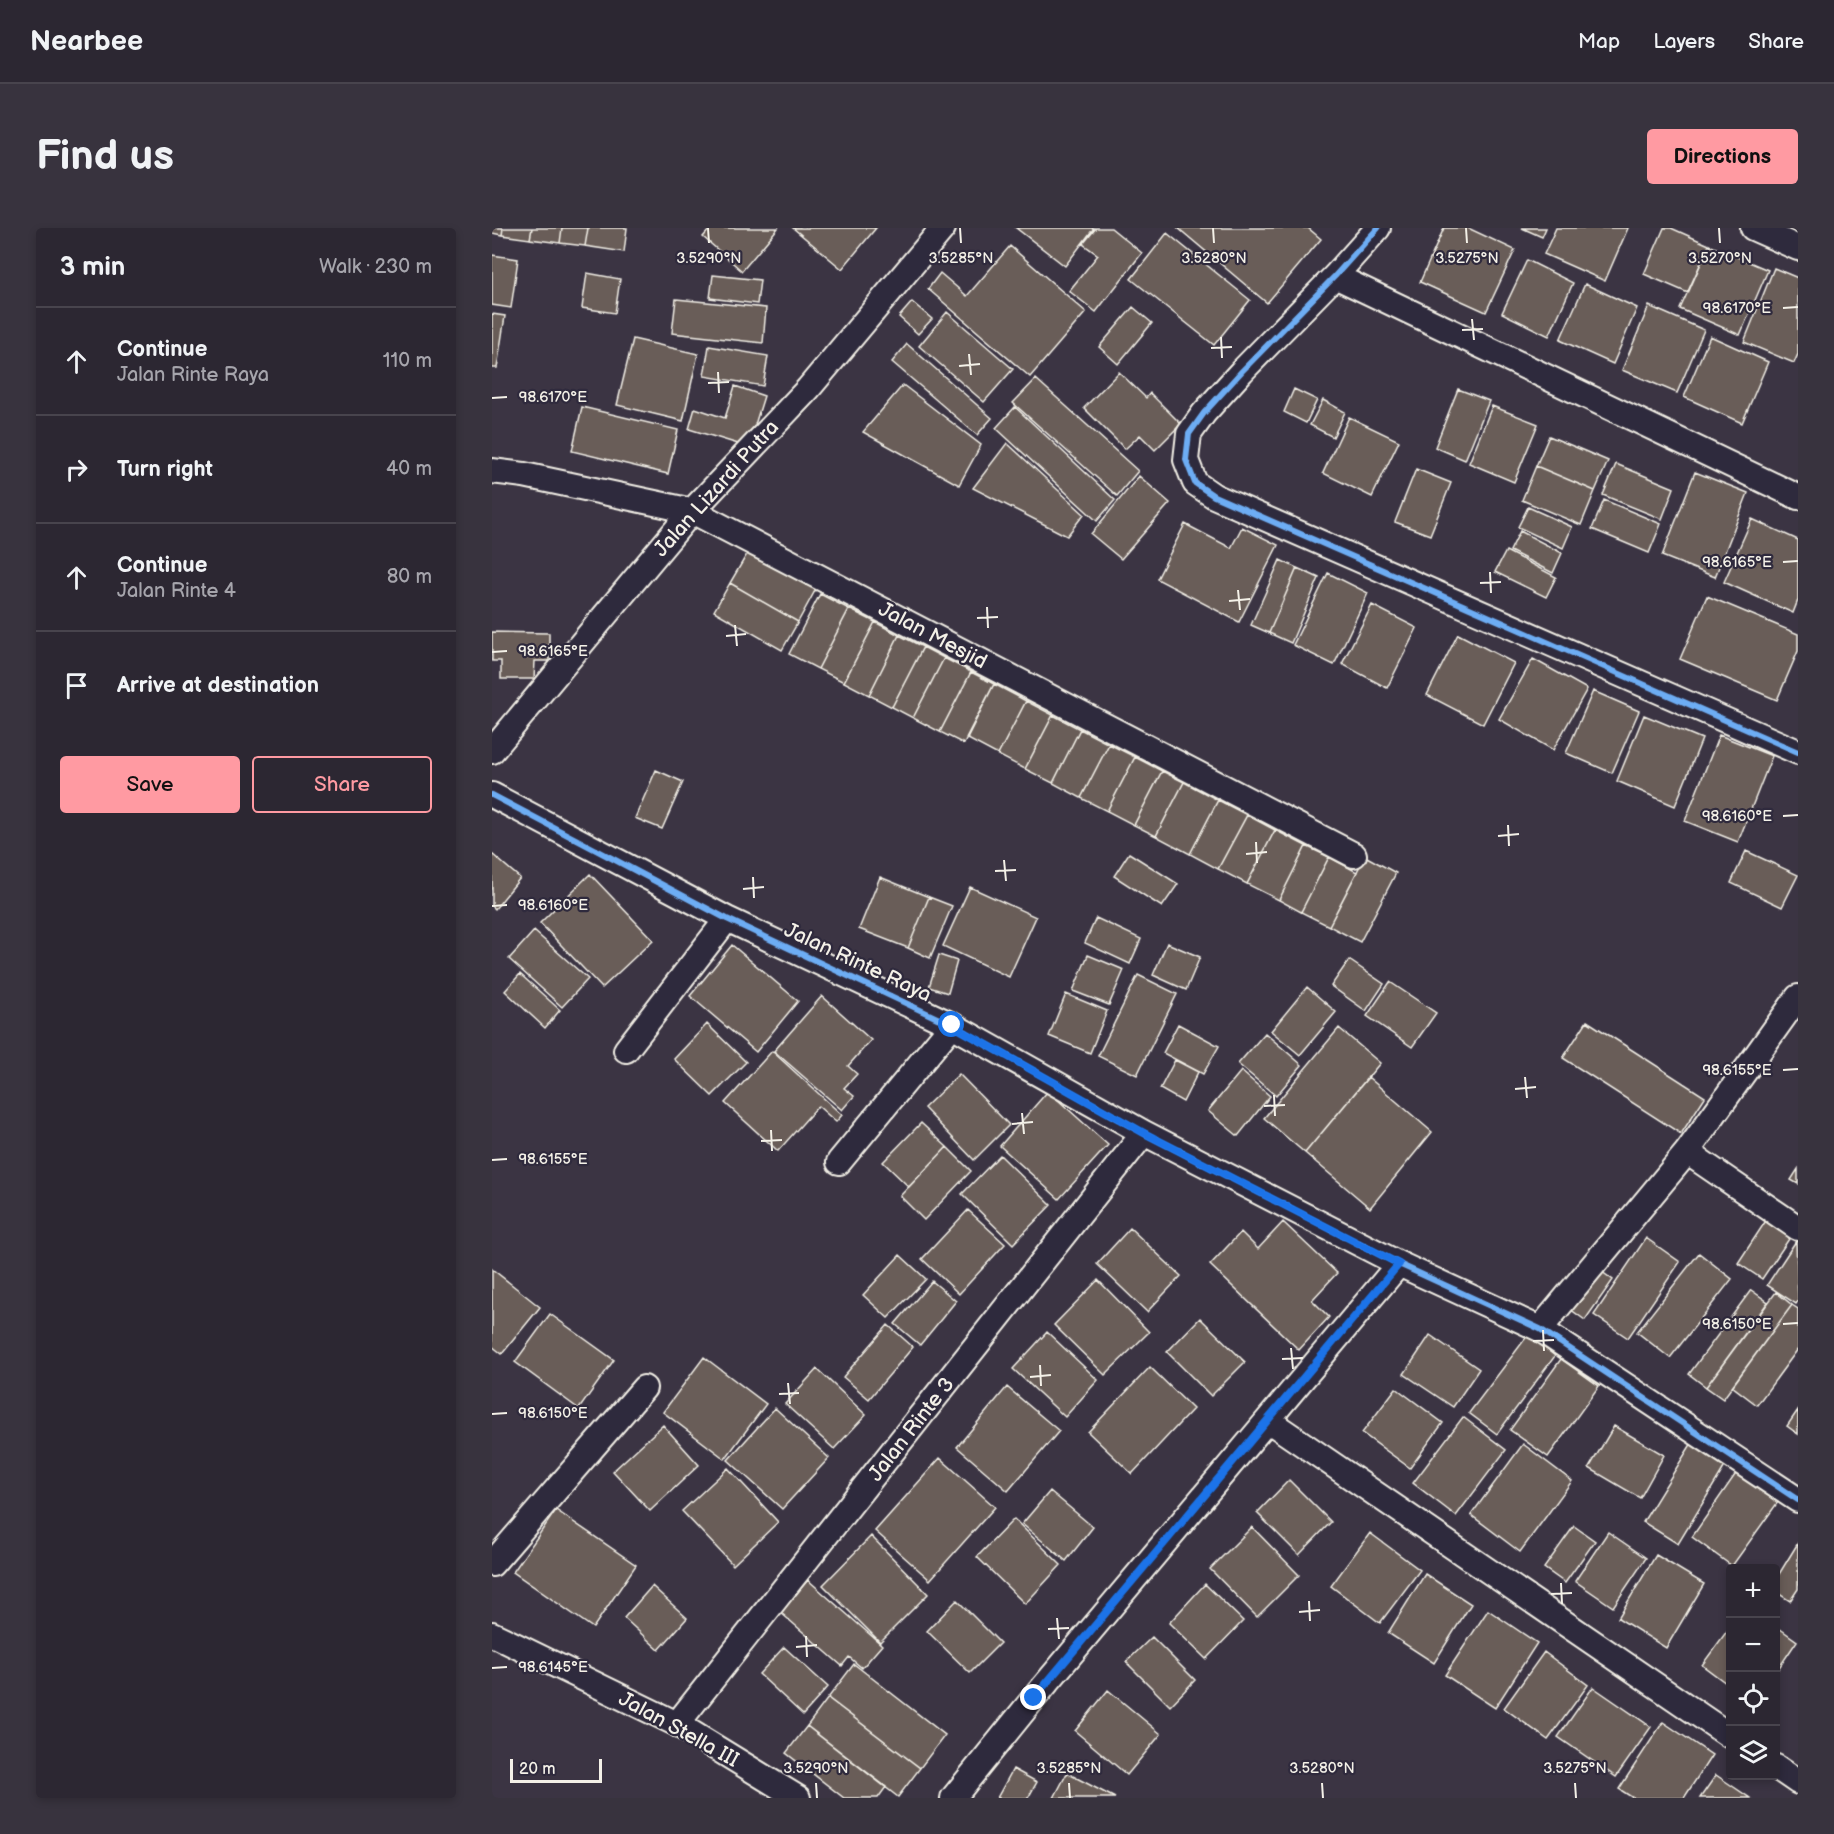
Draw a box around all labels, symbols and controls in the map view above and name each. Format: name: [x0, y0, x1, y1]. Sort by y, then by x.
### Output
text: Nearbee: [30, 25, 143, 58]
text: Map: [1578, 29, 1620, 54]
text: Layers: [1653, 29, 1715, 54]
text: Share: [1748, 29, 1804, 54]
button: Directions: [1647, 129, 1798, 184]
text: Find us: [36, 131, 174, 182]
text: 3.5290°N: [676, 249, 742, 268]
text: 3.5285°N: [929, 249, 993, 268]
text: 3.5280°N: [1181, 249, 1247, 268]
text: 3.5275°N: [1435, 249, 1499, 268]
text: 3.5270°N: [1688, 249, 1752, 268]
text: 3 min: [60, 252, 125, 283]
text: Walk · 230 m: [319, 255, 432, 279]
text: 98.6170°E: [1703, 299, 1771, 318]
text: Continue: [117, 336, 207, 363]
icon: ahead: [60, 345, 93, 378]
text: 110 m: [383, 349, 432, 373]
text: Jalan Rinte Raya: [117, 363, 269, 387]
text: 98.6170°E: [519, 388, 587, 407]
street label: Jalan Lizardi Putra: [648, 415, 784, 562]
icon: right: [60, 453, 93, 486]
text: Turn right: [117, 456, 213, 483]
text: 40 m: [386, 457, 432, 481]
text: Continue: [117, 552, 207, 579]
text: 98.6165°E: [1702, 553, 1772, 572]
icon: ahead: [60, 561, 93, 594]
text: 80 m: [387, 565, 432, 589]
text: Jalan Rinte 4: [117, 579, 236, 603]
street label: Jalan Mesjid: [874, 596, 991, 674]
text: 98.6165°E: [518, 642, 588, 661]
icon: arrive: [60, 669, 93, 702]
text: Arrive at destination: [117, 672, 319, 699]
button: Save: [60, 756, 240, 813]
button: Share: [252, 756, 432, 813]
text: 98.6160°E: [1702, 807, 1772, 826]
text: 98.6160°E: [518, 896, 588, 915]
street label: Jalan Rinte Raya: [780, 917, 935, 1008]
route start: [938, 1011, 964, 1037]
text: 98.6155°E: [1702, 1061, 1772, 1080]
text: 98.6155°E: [518, 1150, 588, 1169]
text: 98.6150°E: [1702, 1315, 1772, 1334]
street label: Jalan Rinte 3: [863, 1372, 960, 1486]
text: 98.6150°E: [518, 1404, 588, 1423]
map controls: [1726, 1564, 1780, 1780]
button: +: [1726, 1564, 1780, 1618]
button: −: [1726, 1618, 1780, 1672]
text: 98.6145°E: [518, 1658, 588, 1677]
button: locate: [1726, 1672, 1780, 1726]
route end: [1020, 1684, 1046, 1710]
street label: Jalan Stella III: [614, 1686, 743, 1773]
button: layers: [1726, 1726, 1780, 1780]
scale bar: [510, 1756, 602, 1784]
text: 3.5290°N: [783, 1759, 849, 1778]
text: 3.5285°N: [1037, 1759, 1101, 1778]
text: 3.5280°N: [1289, 1759, 1355, 1778]
text: 3.5275°N: [1543, 1759, 1607, 1778]
text: 20 m: [519, 1760, 555, 1779]

